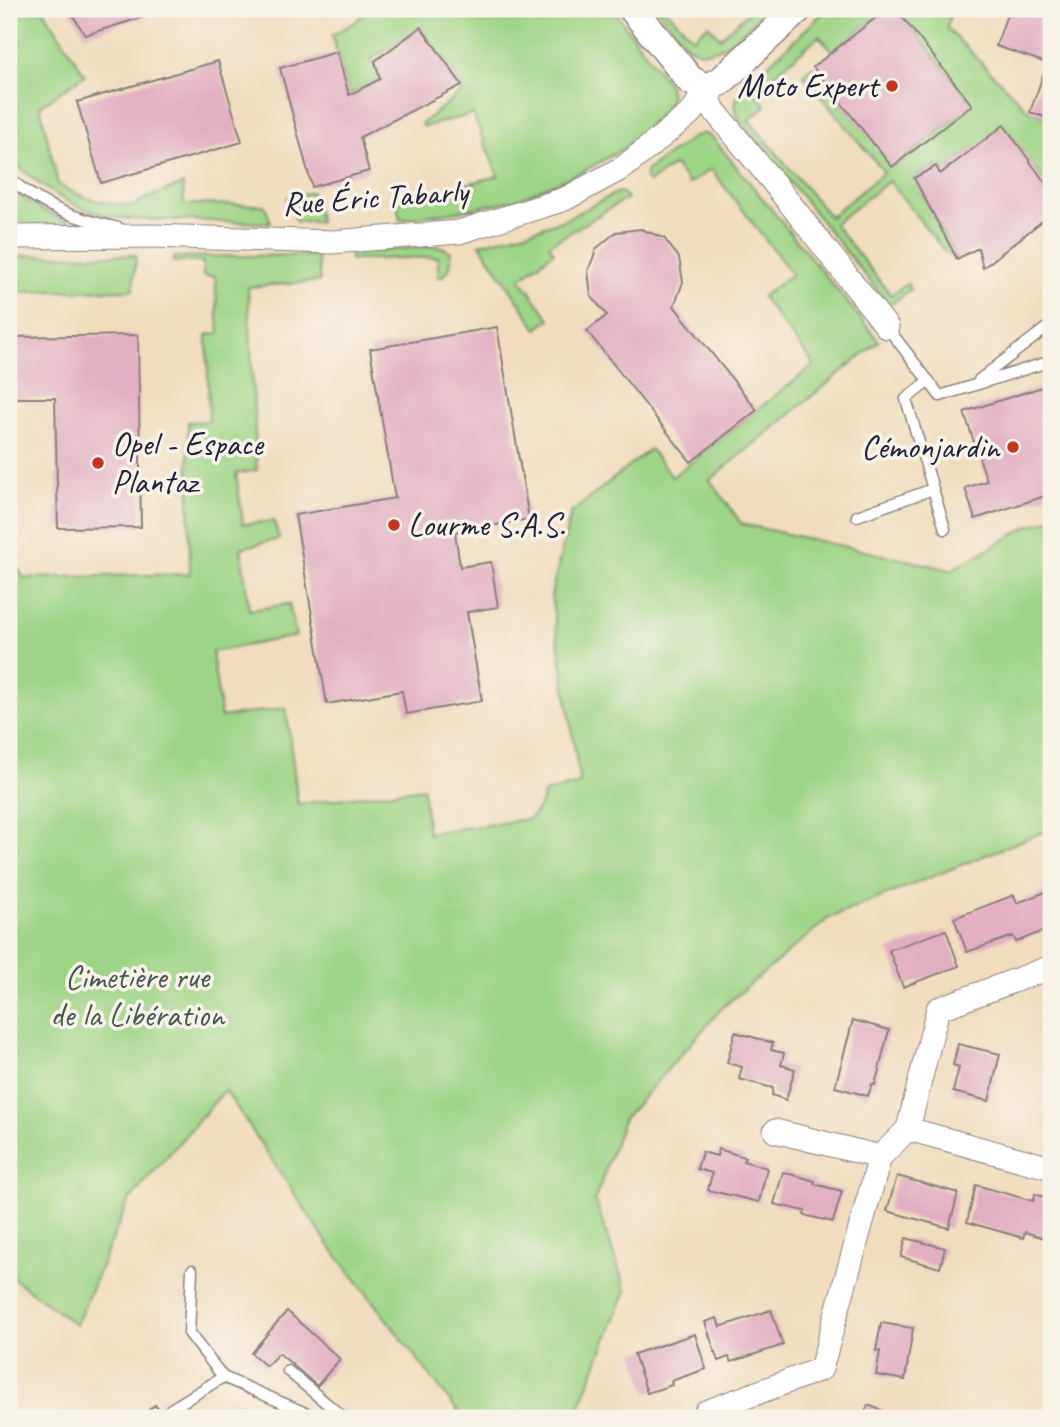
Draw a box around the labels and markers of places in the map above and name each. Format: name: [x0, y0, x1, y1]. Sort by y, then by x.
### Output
place label: Moto Expert: [737, 65, 881, 107]
marker: Moto Expert: [884, 78, 900, 94]
place label: Opel - Espace Plantaz: [112, 423, 265, 503]
place label: Cémonjardin: [861, 426, 1001, 468]
marker: Cémonjardin: [1005, 439, 1021, 455]
marker: Opel - Espace Plantaz: [90, 455, 106, 471]
place label: Lourme S.A.S.: [408, 504, 565, 546]
marker: Lourme S.A.S.: [386, 517, 402, 533]

